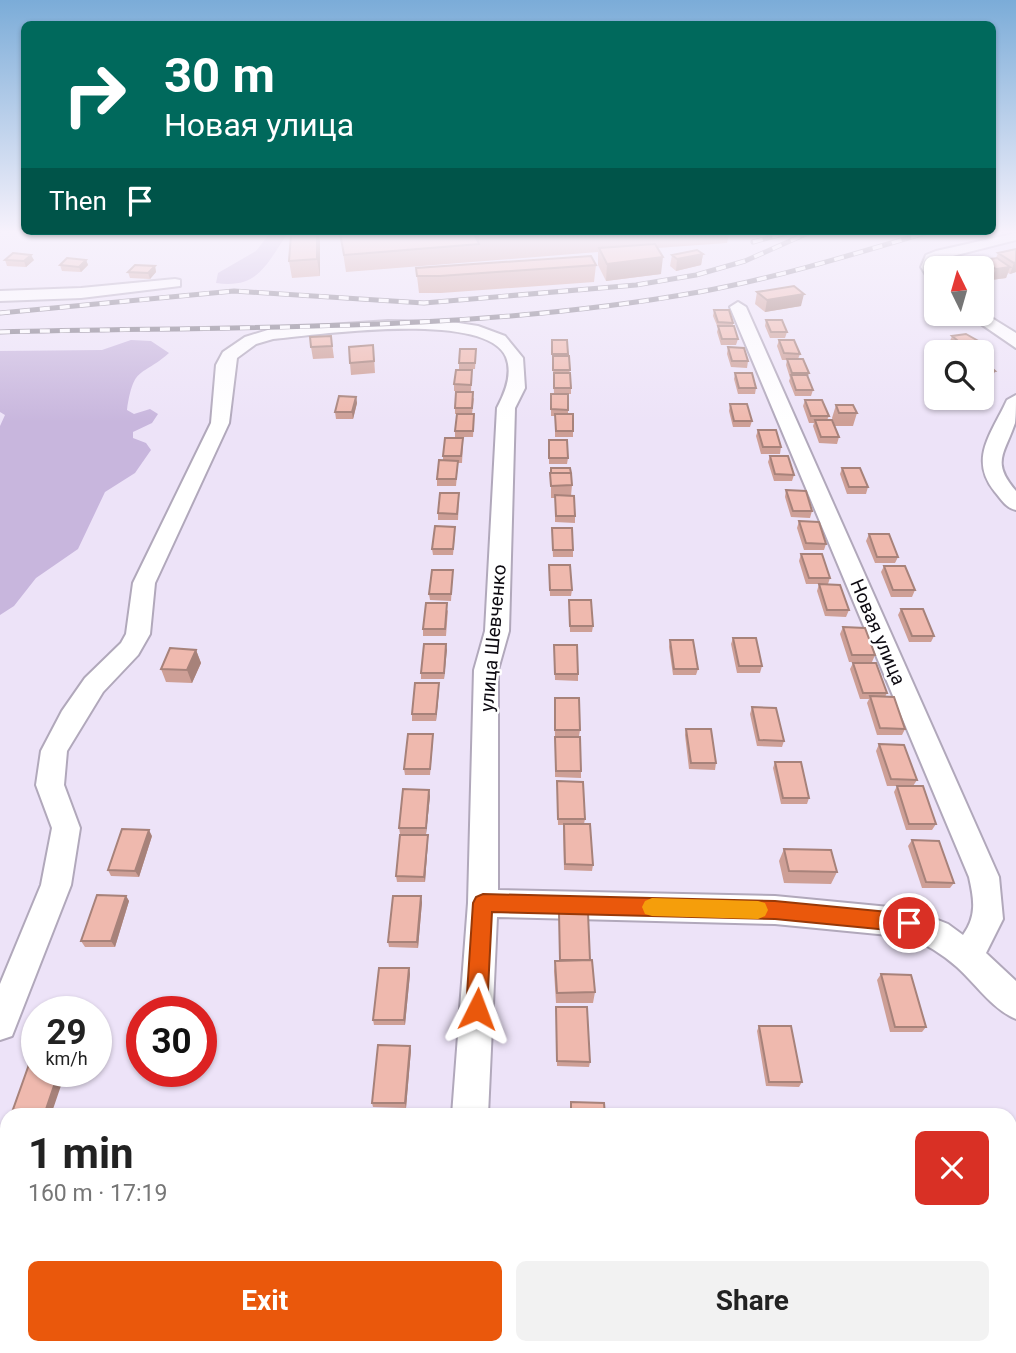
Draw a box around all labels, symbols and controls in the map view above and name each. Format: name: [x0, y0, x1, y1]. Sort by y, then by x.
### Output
text: 30 m: [164, 47, 275, 104]
icon: right: [49, 49, 140, 140]
text: Новая улица: [164, 106, 354, 144]
icon: arrive: [121, 182, 159, 220]
text: Then: [49, 186, 107, 216]
north arrow: [924, 256, 994, 326]
map controls: [924, 256, 994, 410]
button: search: [924, 340, 994, 410]
street label: улица Шевченко: [475, 563, 511, 713]
street label: Новая улица: [845, 576, 911, 688]
pin: [879, 893, 939, 953]
icon: arrive: [890, 904, 928, 942]
position arrow: [440, 972, 514, 1046]
speed limit sign: 30: [126, 996, 217, 1087]
text: 29: [46, 1012, 87, 1053]
text: km/h: [45, 1048, 88, 1069]
text: 1 min: [28, 1129, 134, 1178]
button: close: [915, 1131, 989, 1205]
text: 160 m · 17:19: [28, 1180, 167, 1207]
button: Exit: [28, 1261, 502, 1341]
button: Share: [516, 1261, 989, 1341]

